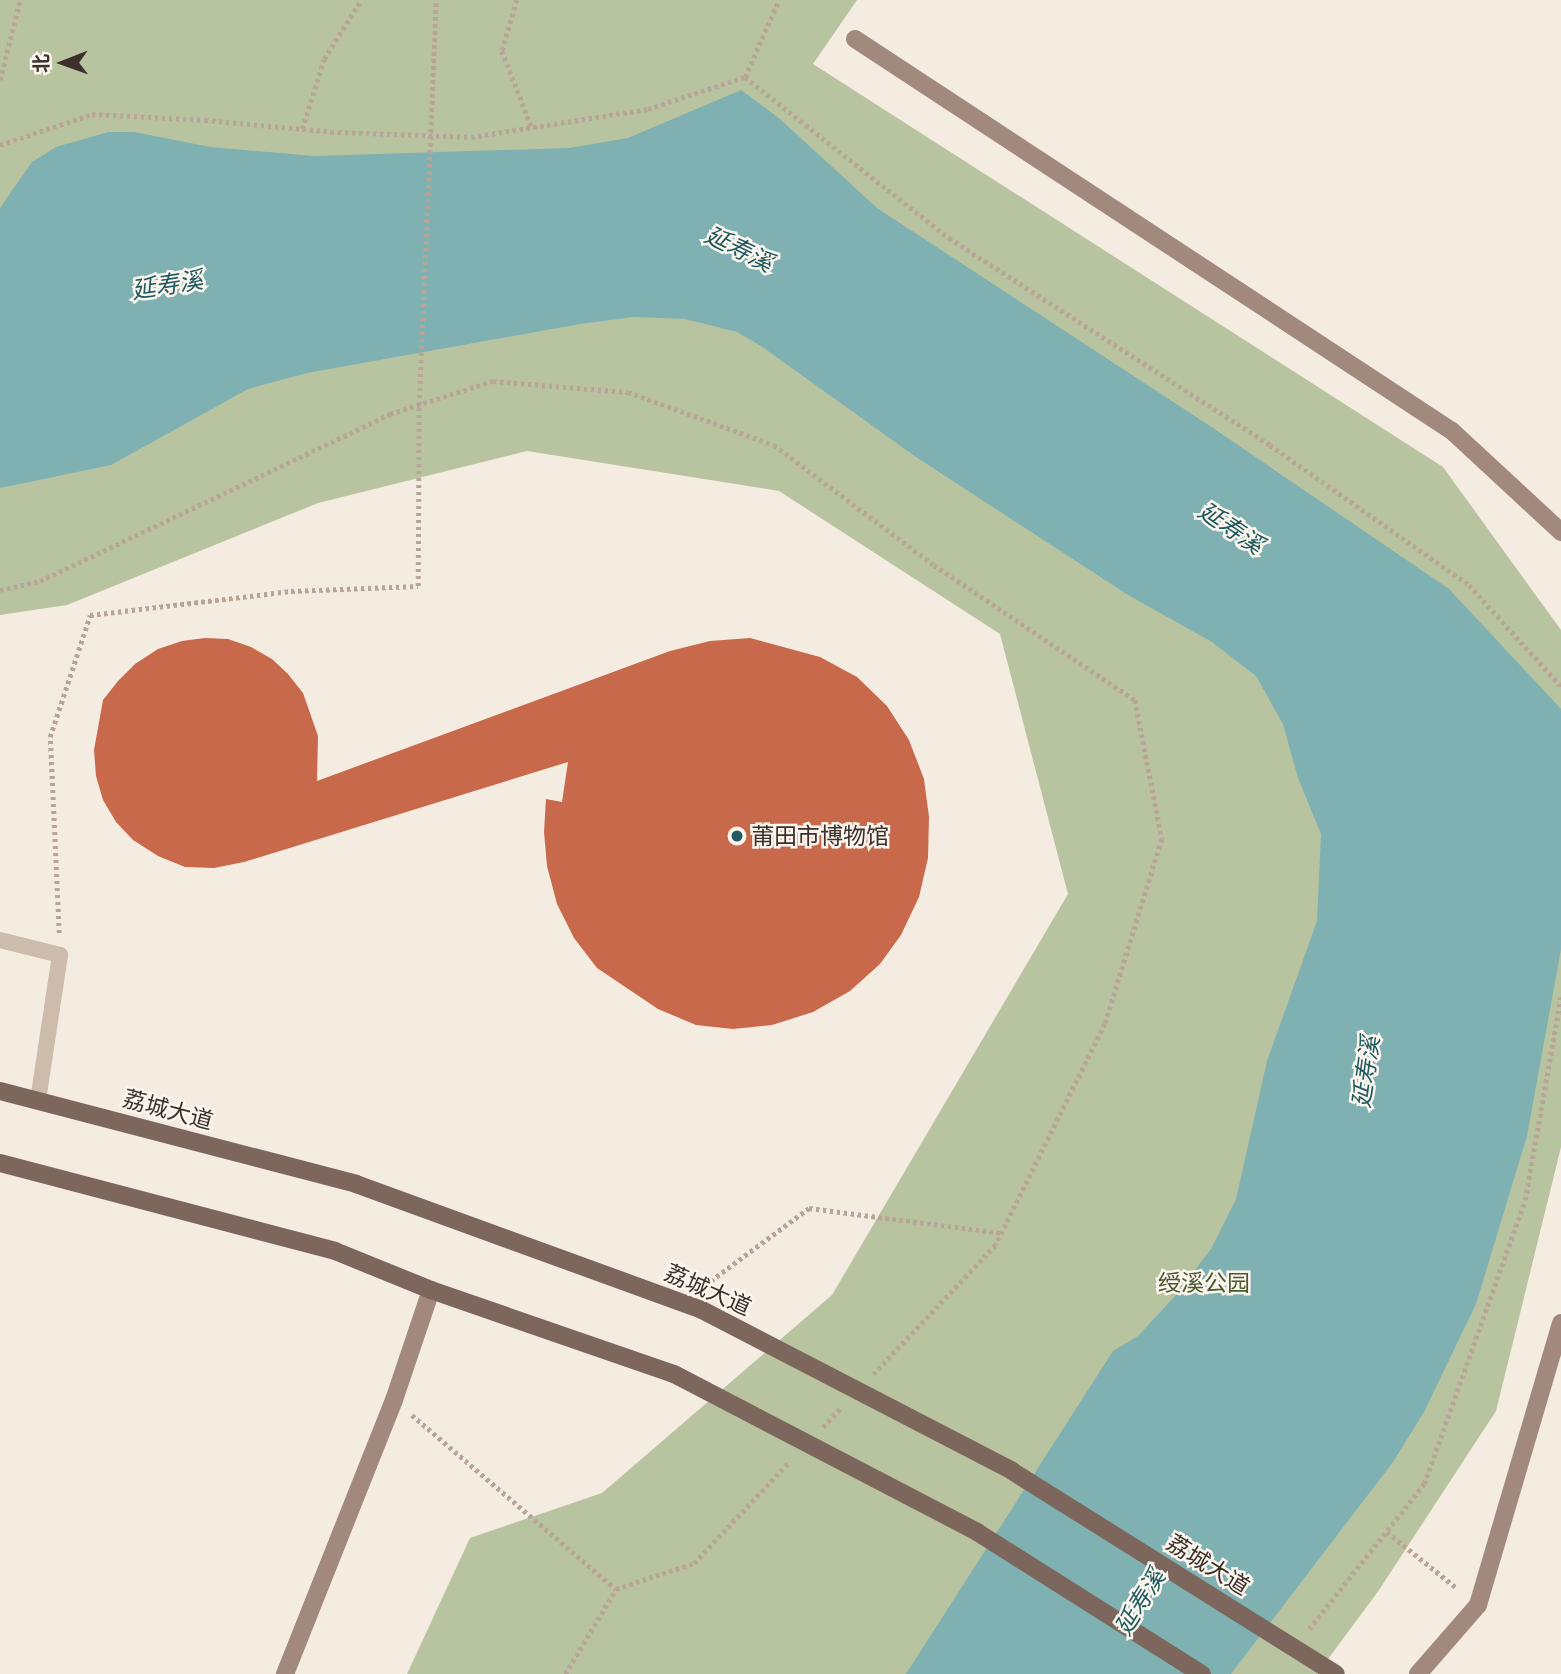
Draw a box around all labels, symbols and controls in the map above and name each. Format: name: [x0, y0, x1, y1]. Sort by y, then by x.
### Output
north arrow: [28, 28, 98, 98]
text: 北: [30, 54, 53, 73]
water label: 延寿溪: [700, 220, 778, 278]
water label: 延寿溪: [129, 265, 205, 305]
water label: 延寿溪: [1193, 496, 1269, 560]
place label: 莆田市博物馆: [751, 822, 889, 850]
marker: 莆田市博物馆: [729, 828, 745, 844]
water label: 延寿溪: [1347, 1034, 1385, 1110]
street label: 荔城大道: [120, 1085, 216, 1135]
street label: 荔城大道: [660, 1259, 756, 1321]
park label: 绶溪公园: [1158, 1269, 1250, 1297]
street label: 荔城大道: [1162, 1529, 1254, 1601]
water label: 延寿溪: [1109, 1564, 1171, 1640]

